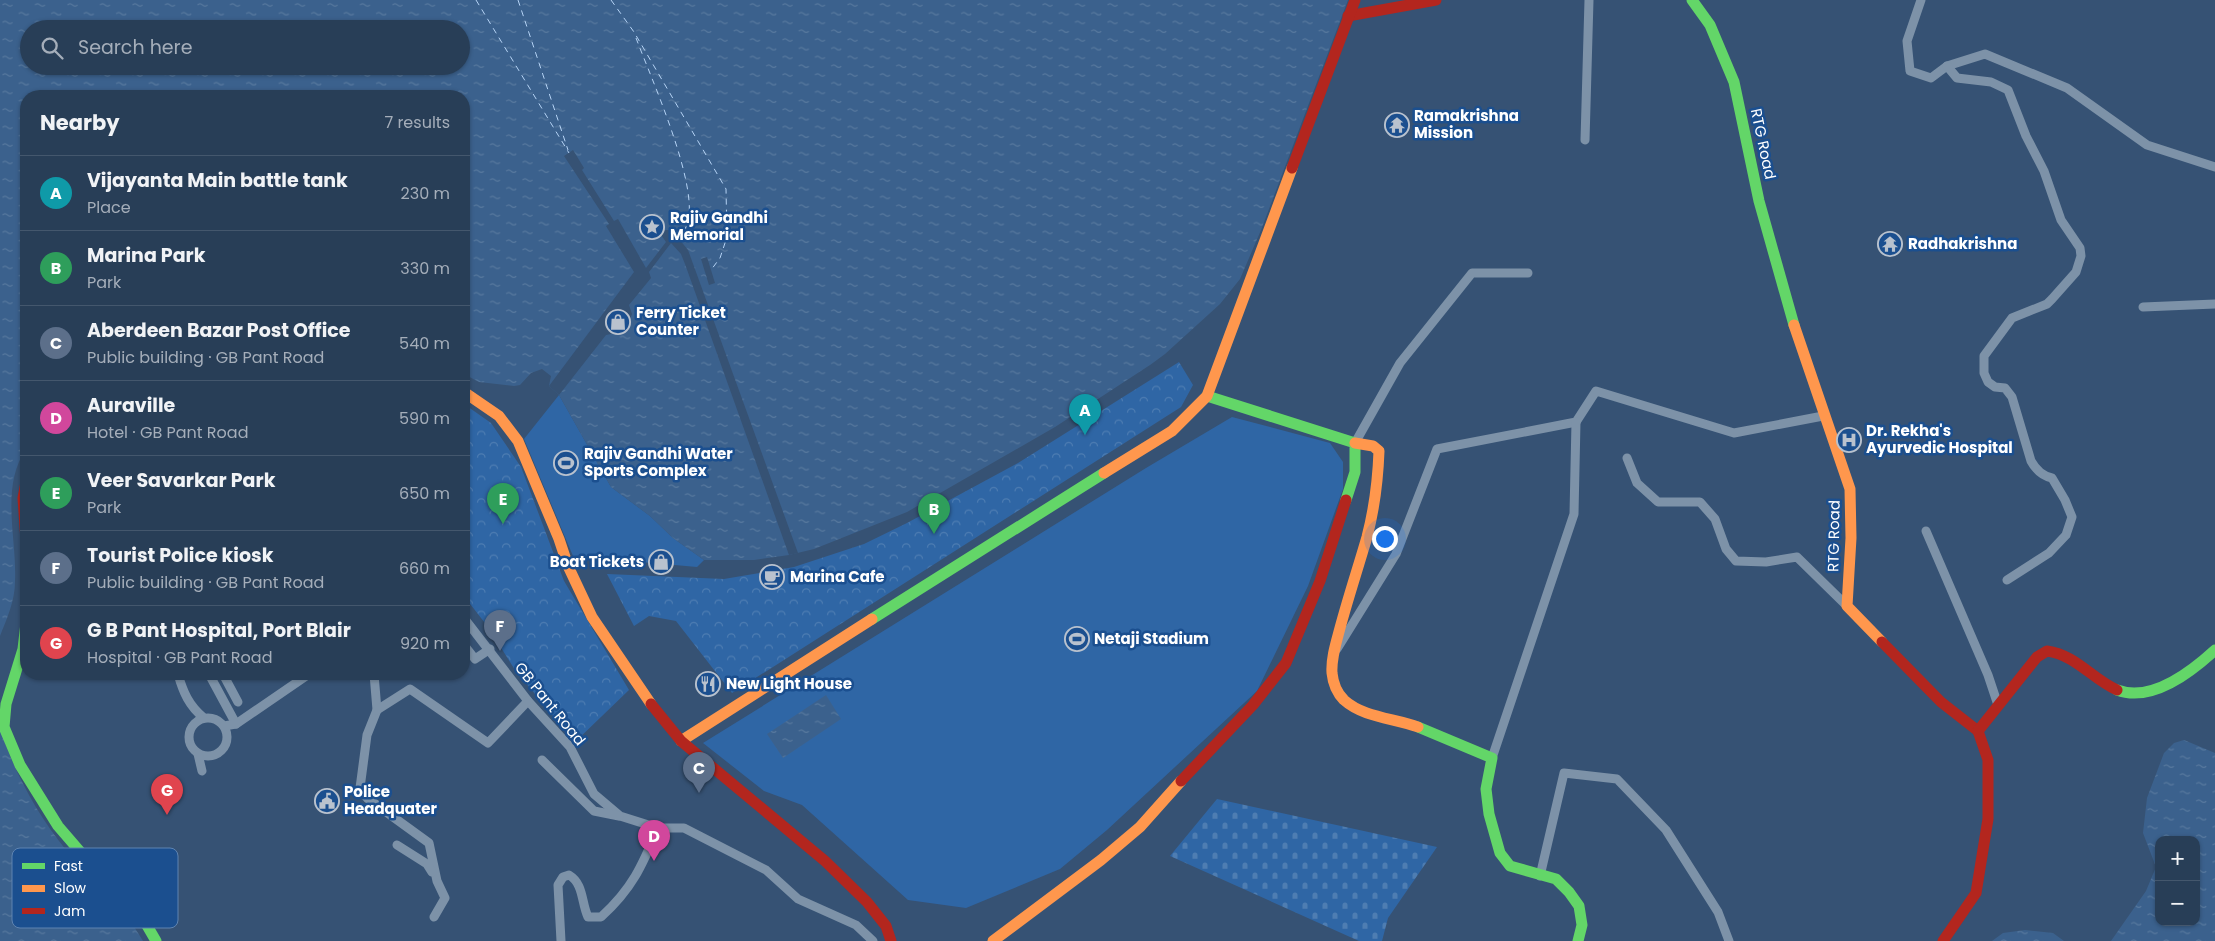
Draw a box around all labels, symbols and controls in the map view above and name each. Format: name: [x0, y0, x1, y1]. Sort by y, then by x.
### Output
search box: [20, 20, 470, 75]
icon: search: [38, 34, 66, 62]
text: Search here: [78, 34, 192, 61]
place label: Ramakrishna Mission: [1414, 105, 1519, 143]
street label: RTG Road: [1746, 107, 1781, 181]
text: Nearby: [40, 108, 120, 137]
text: 7 results: [384, 111, 450, 134]
temple icon: Ramakrishna Mission: [1384, 112, 1410, 138]
text: Vijayanta Main battle tank: [87, 167, 348, 194]
text: A: [50, 182, 62, 205]
text: 230 m: [401, 182, 450, 205]
text: Place: [87, 196, 131, 219]
place label: Rajiv Gandhi Memorial: [670, 207, 768, 245]
place icon: Rajiv Gandhi Memorial: [639, 214, 665, 240]
temple icon: Radhakrishna: [1877, 231, 1903, 257]
place label: Radhakrishna: [1908, 233, 2017, 254]
text: Marina Park: [87, 242, 205, 269]
text: B: [51, 257, 61, 280]
text: 330 m: [400, 257, 450, 280]
text: Park: [87, 271, 121, 294]
place label: Ferry Ticket Counter: [636, 302, 726, 340]
shop icon: Ferry Ticket Counter: [605, 309, 631, 335]
text: Aberdeen Bazar Post Office: [87, 317, 351, 344]
text: C: [50, 332, 62, 355]
text: 540 m: [399, 332, 450, 355]
text: Public building · GB Pant Road: [87, 346, 324, 369]
text: Auraville: [87, 392, 175, 419]
pin: A: [1069, 394, 1101, 435]
text: D: [50, 407, 62, 430]
text: 590 m: [399, 407, 450, 430]
place label: Dr. Rekha's Ayurvedic Hospital: [1866, 420, 2013, 458]
text: Hotel · GB Pant Road: [87, 421, 248, 444]
hospital icon: Dr. Rekha's Ayurvedic Hospital: [1836, 427, 1862, 453]
place label: Rajiv Gandhi Water Sports Complex: [584, 443, 733, 481]
sports icon: Rajiv Gandhi Water Sports Complex: [553, 450, 579, 476]
text: Veer Savarkar Park: [87, 467, 275, 494]
text: E: [52, 482, 60, 505]
text: 650 m: [399, 482, 450, 505]
pin: E: [487, 483, 519, 524]
pin: B: [918, 493, 950, 534]
text: Park: [87, 496, 121, 519]
street label: RTG Road: [1822, 500, 1845, 572]
your location: [1372, 526, 1398, 552]
text: Tourist Police kiosk: [87, 542, 273, 569]
shop icon: Boat Tickets: [648, 549, 674, 575]
place label: Boat Tickets: [550, 551, 644, 572]
text: F: [52, 557, 60, 580]
text: 660 m: [399, 557, 450, 580]
cafe icon: Marina Cafe: [759, 564, 785, 590]
place label: Marina Cafe: [790, 566, 885, 587]
text: Public building · GB Pant Road: [87, 571, 324, 594]
pin: F: [484, 610, 516, 651]
text: G B Pant Hospital, Port Blair: [87, 617, 351, 644]
sports icon: Netaji Stadium: [1064, 626, 1090, 652]
place label: Netaji Stadium: [1094, 628, 1209, 649]
text: G: [50, 632, 62, 655]
text: 920 m: [400, 632, 450, 655]
text: Hospital · GB Pant Road: [87, 646, 272, 669]
street label: GB Pant Road: [510, 658, 591, 750]
restaurant icon: New Light House: [695, 671, 721, 697]
place label: New Light House: [726, 673, 852, 694]
pin: C: [683, 752, 715, 793]
pin: G: [151, 774, 183, 815]
place label: Police Headquater: [344, 781, 437, 819]
public building icon: Police Headquater: [314, 788, 340, 814]
pin: D: [638, 820, 670, 861]
map controls: [2155, 836, 2200, 926]
button: +: [2155, 836, 2200, 881]
legend: [12, 848, 178, 928]
text: Fast: [54, 856, 83, 876]
text: Slow: [54, 878, 87, 898]
button: −: [2155, 881, 2200, 926]
text: Jam: [54, 901, 85, 921]

